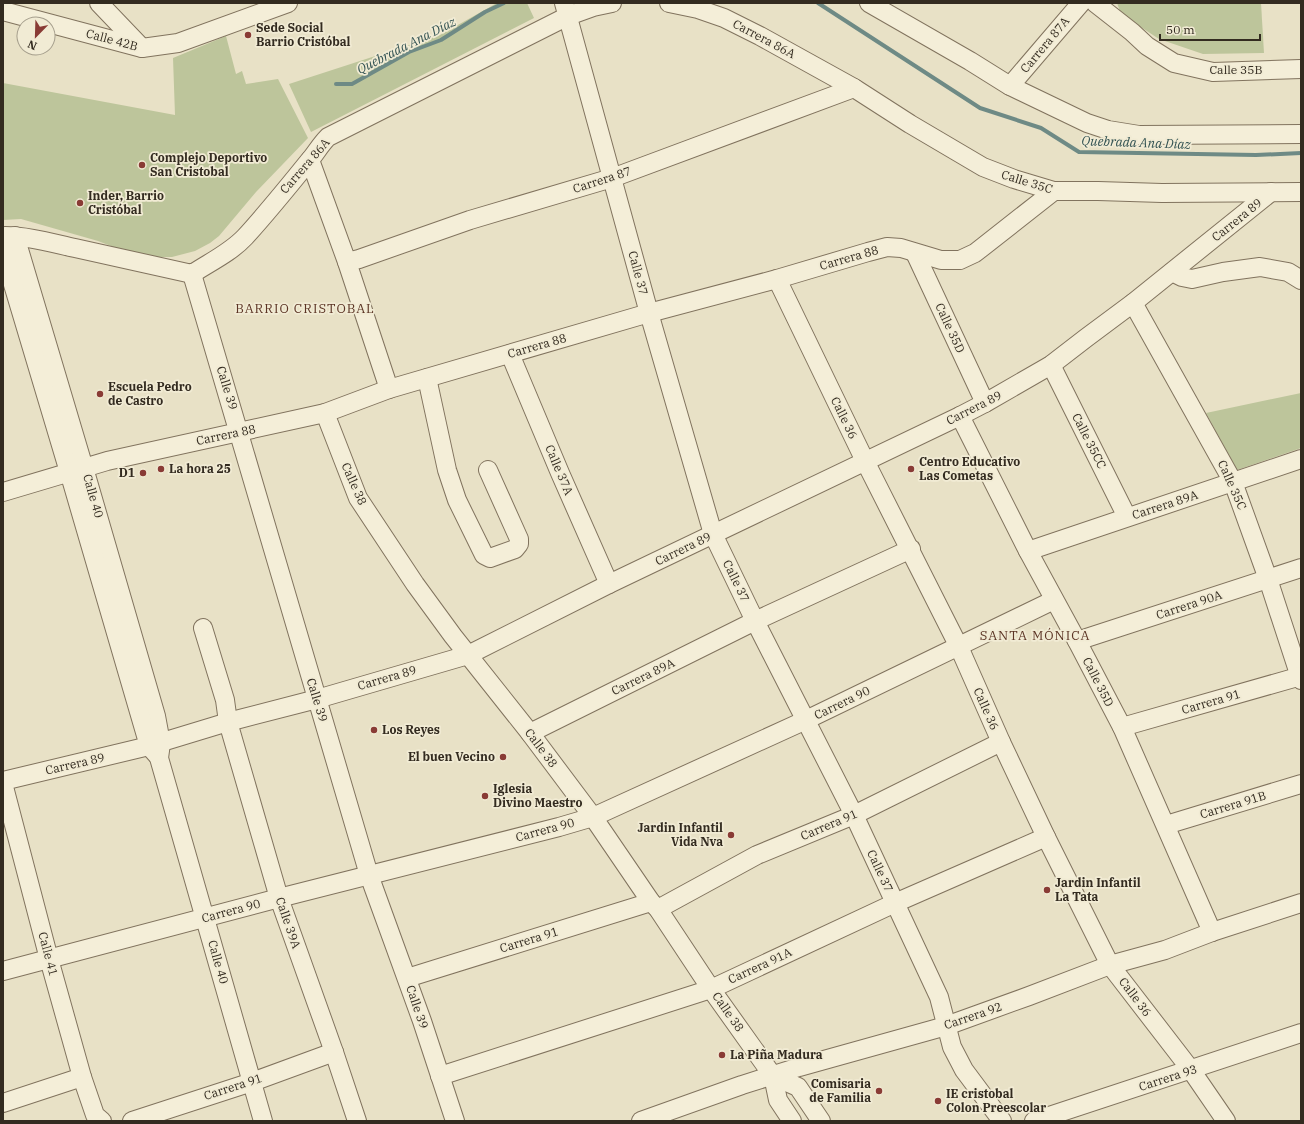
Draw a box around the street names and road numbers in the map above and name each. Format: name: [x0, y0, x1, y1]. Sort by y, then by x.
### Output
street label: Carrera 87A: [1017, 13, 1073, 76]
street label: Carrera 86A: [730, 16, 799, 62]
street label: Calle 42B: [85, 25, 140, 54]
street label: Calle 35B: [1209, 62, 1263, 77]
street label: Carrera 86A: [276, 134, 333, 196]
street label: Carrera 87: [571, 163, 633, 196]
street label: Calle 35C: [1000, 167, 1055, 196]
street label: Carrera 89: [1209, 195, 1265, 244]
street label: Carrera 88: [818, 242, 880, 273]
street label: Calle 37: [625, 249, 652, 297]
street label: Calle 35D: [932, 300, 969, 355]
street label: Carrera 88: [506, 330, 568, 361]
street label: Calle 39: [214, 364, 241, 412]
street label: Carrera 89: [943, 387, 1004, 428]
street label: Calle 36: [828, 394, 861, 441]
street label: Calle 35CC: [1069, 410, 1110, 471]
street label: Carrera 88: [195, 421, 257, 448]
street label: Calle 37A: [542, 442, 577, 498]
street label: Calle 35C: [1215, 458, 1250, 512]
street label: Calle 38: [338, 460, 370, 507]
street label: Calle 40: [80, 472, 107, 520]
street label: Carrera 89A: [1130, 487, 1200, 522]
street label: Carrera 89: [652, 529, 713, 569]
street label: Calle 37: [720, 557, 753, 604]
street label: Carrera 90A: [1154, 587, 1224, 622]
street label: Carrera 89A: [609, 654, 678, 698]
street label: Calle 35D: [1080, 655, 1117, 709]
street label: Carrera 89: [356, 662, 418, 693]
street label: Calle 39: [304, 676, 331, 724]
street label: Carrera 90: [811, 683, 872, 723]
street label: Calle 36: [970, 685, 1002, 732]
street label: Carrera 91: [1180, 686, 1242, 717]
street label: Calle 38: [522, 725, 561, 770]
street label: Carrera 89: [44, 749, 106, 778]
street label: Carrera 91B: [1198, 787, 1268, 822]
street label: Carrera 91: [798, 806, 860, 843]
street label: Carrera 90: [514, 814, 576, 845]
street label: Calle 37: [864, 847, 897, 894]
street label: Carrera 90: [200, 895, 262, 926]
street label: Calle 39A: [273, 895, 304, 951]
street label: Carrera 91: [498, 924, 560, 956]
street label: Calle 41: [35, 930, 62, 978]
street label: Calle 40: [205, 938, 232, 986]
street label: Carrera 91A: [726, 944, 795, 987]
street label: Calle 36: [1116, 974, 1155, 1019]
street label: Calle 39: [403, 983, 432, 1031]
street label: Calle 38: [709, 989, 747, 1034]
street label: Carrera 92: [942, 999, 1004, 1032]
street label: Carrera 93: [1137, 1061, 1199, 1094]
street label: Carrera 91: [202, 1070, 264, 1103]

